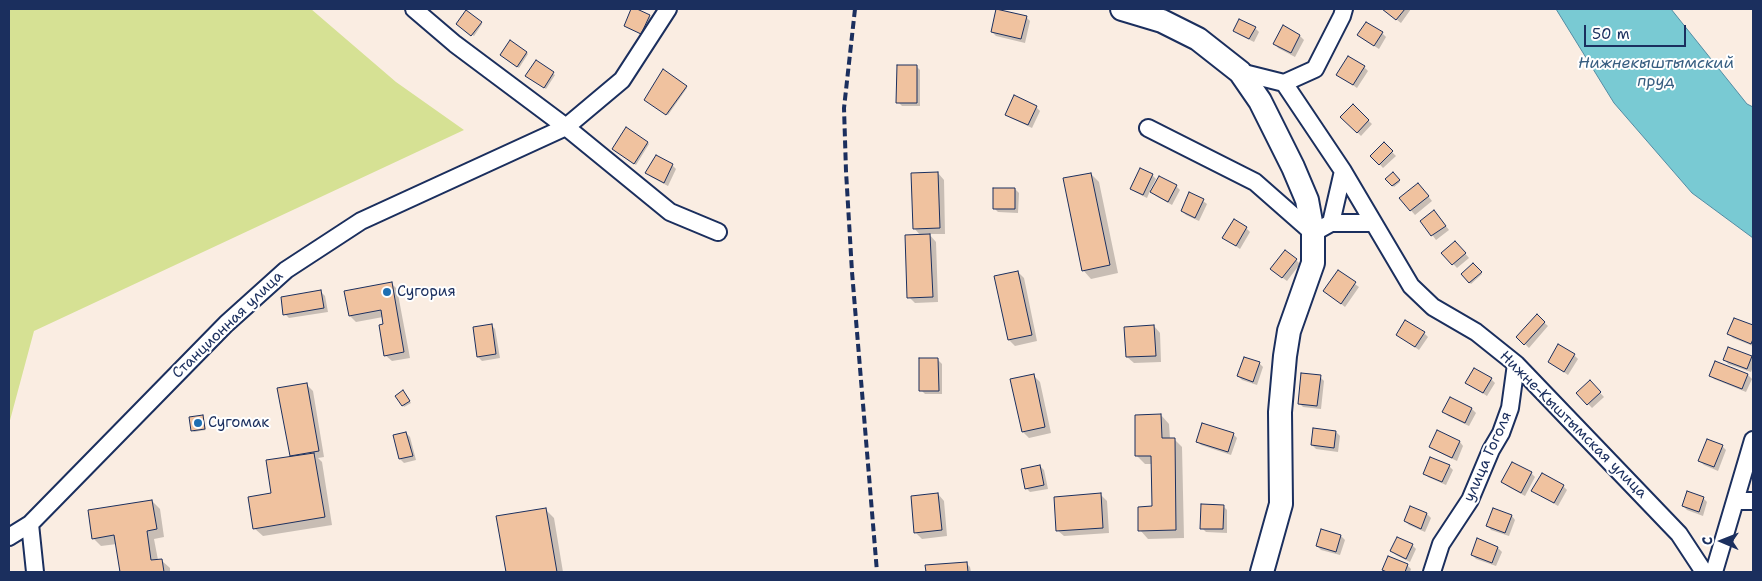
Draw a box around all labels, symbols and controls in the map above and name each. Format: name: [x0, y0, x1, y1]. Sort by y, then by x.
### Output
scale bar: [1587, 15, 1690, 47]
text: 50 m: [1592, 24, 1630, 44]
water label: Нижнекыштымский пруд: [1578, 54, 1734, 92]
street label: Станционная улица: [169, 267, 287, 383]
place label: Сугория: [397, 283, 456, 301]
marker: Сугория: [381, 286, 393, 298]
street label: Нижне-Кыштымская улица: [1496, 348, 1650, 502]
street label: улица Гоголя: [1460, 409, 1516, 505]
place label: Сугомак: [208, 414, 269, 432]
marker: Сугомак: [192, 417, 204, 429]
north arrow: [1697, 516, 1747, 566]
text: С: [1698, 536, 1716, 545]

